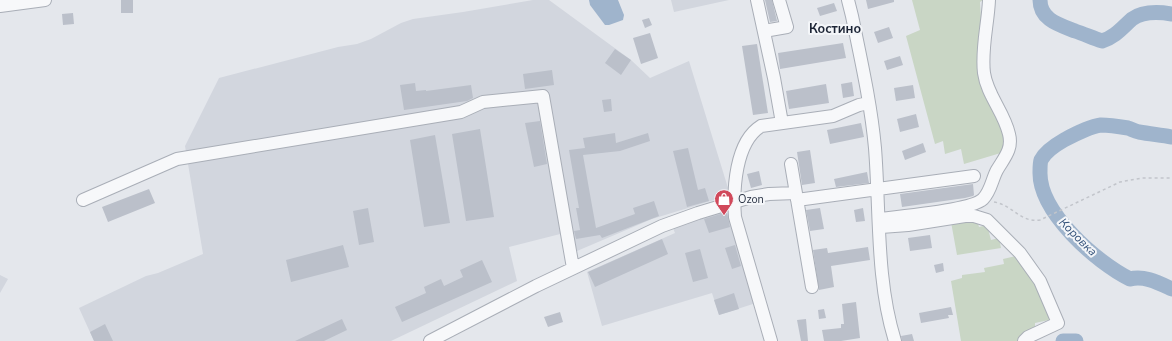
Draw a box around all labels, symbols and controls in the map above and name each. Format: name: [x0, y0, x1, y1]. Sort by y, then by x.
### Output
district label: Костино: [809, 20, 861, 38]
shop icon: Ozon: [713, 188, 735, 216]
place label: Ozon: [738, 192, 764, 207]
water label: Коровка: [1055, 214, 1101, 260]

